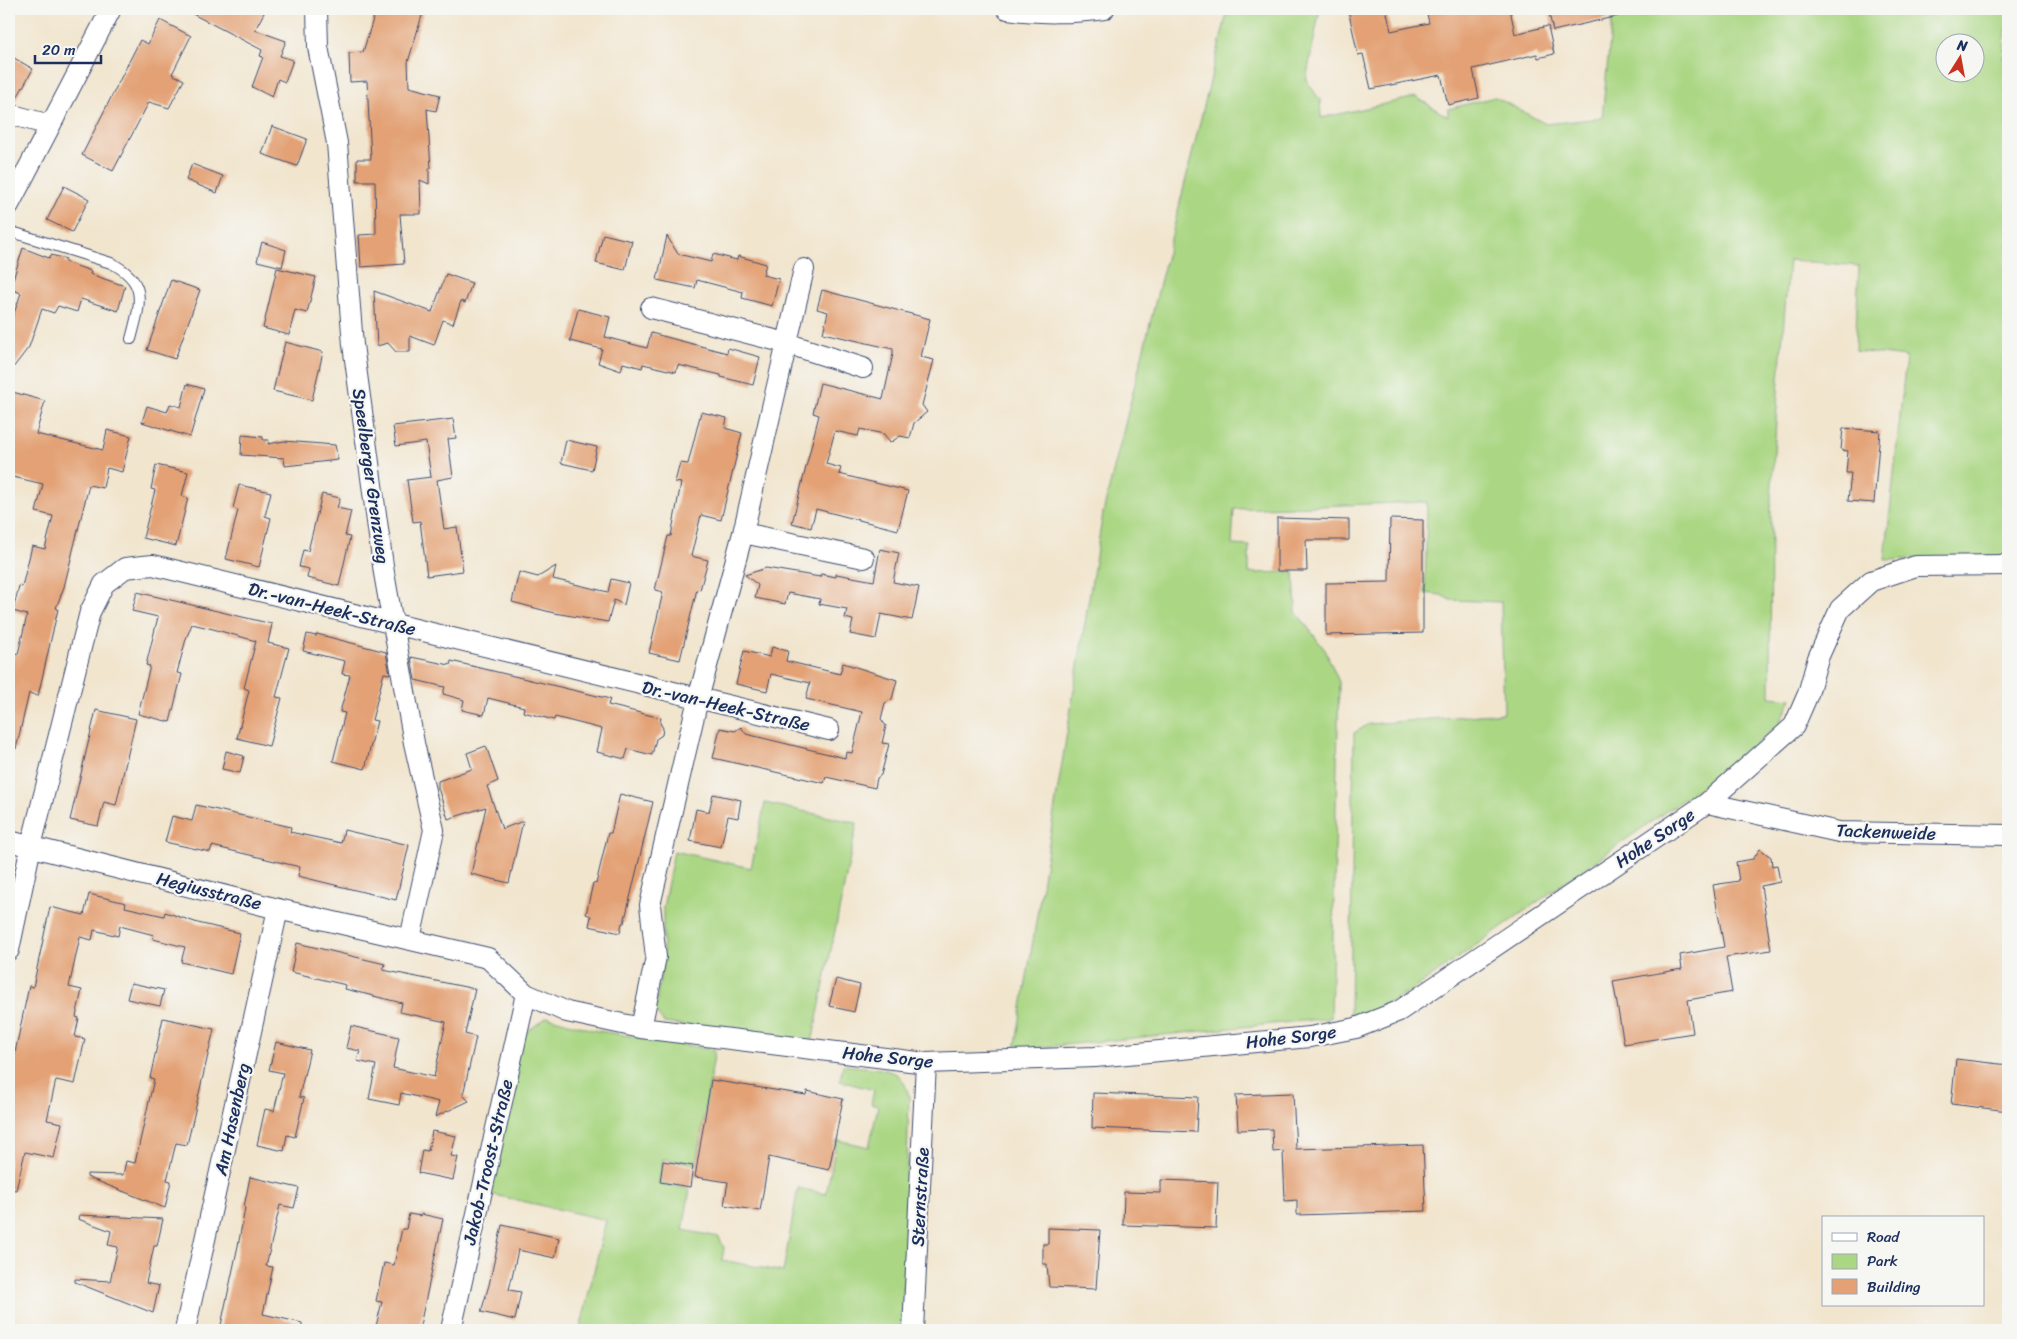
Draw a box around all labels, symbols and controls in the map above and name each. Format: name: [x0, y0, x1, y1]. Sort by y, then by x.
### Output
scale bar: [35, 32, 101, 64]
north arrow: [1934, 32, 1984, 82]
text: N: [1954, 32, 1970, 59]
text: 20 m: [42, 37, 76, 63]
street label: Speelberger Grenzweg: [343, 386, 399, 566]
street label: Dr.-van-Heek-Straße: [245, 573, 419, 645]
street label: Dr.-van-Heek-Straße: [639, 671, 813, 741]
street label: Hohe Sorge: [1608, 799, 1702, 877]
street label: Tackenweide: [1836, 814, 1936, 850]
street label: Hegiusstraße: [153, 862, 265, 920]
street label: Hohe Sorge: [1244, 1016, 1338, 1058]
street label: Hohe Sorge: [841, 1036, 935, 1078]
street label: Am Hasenberg: [204, 1060, 260, 1179]
street label: Jakob-Troost-Straße: [453, 1076, 523, 1249]
street label: Sternstraße: [901, 1146, 939, 1247]
legend: [1822, 1216, 1984, 1306]
text: Road: [1867, 1224, 1900, 1250]
text: Park: [1867, 1248, 1898, 1274]
text: Building: [1867, 1274, 1921, 1300]

